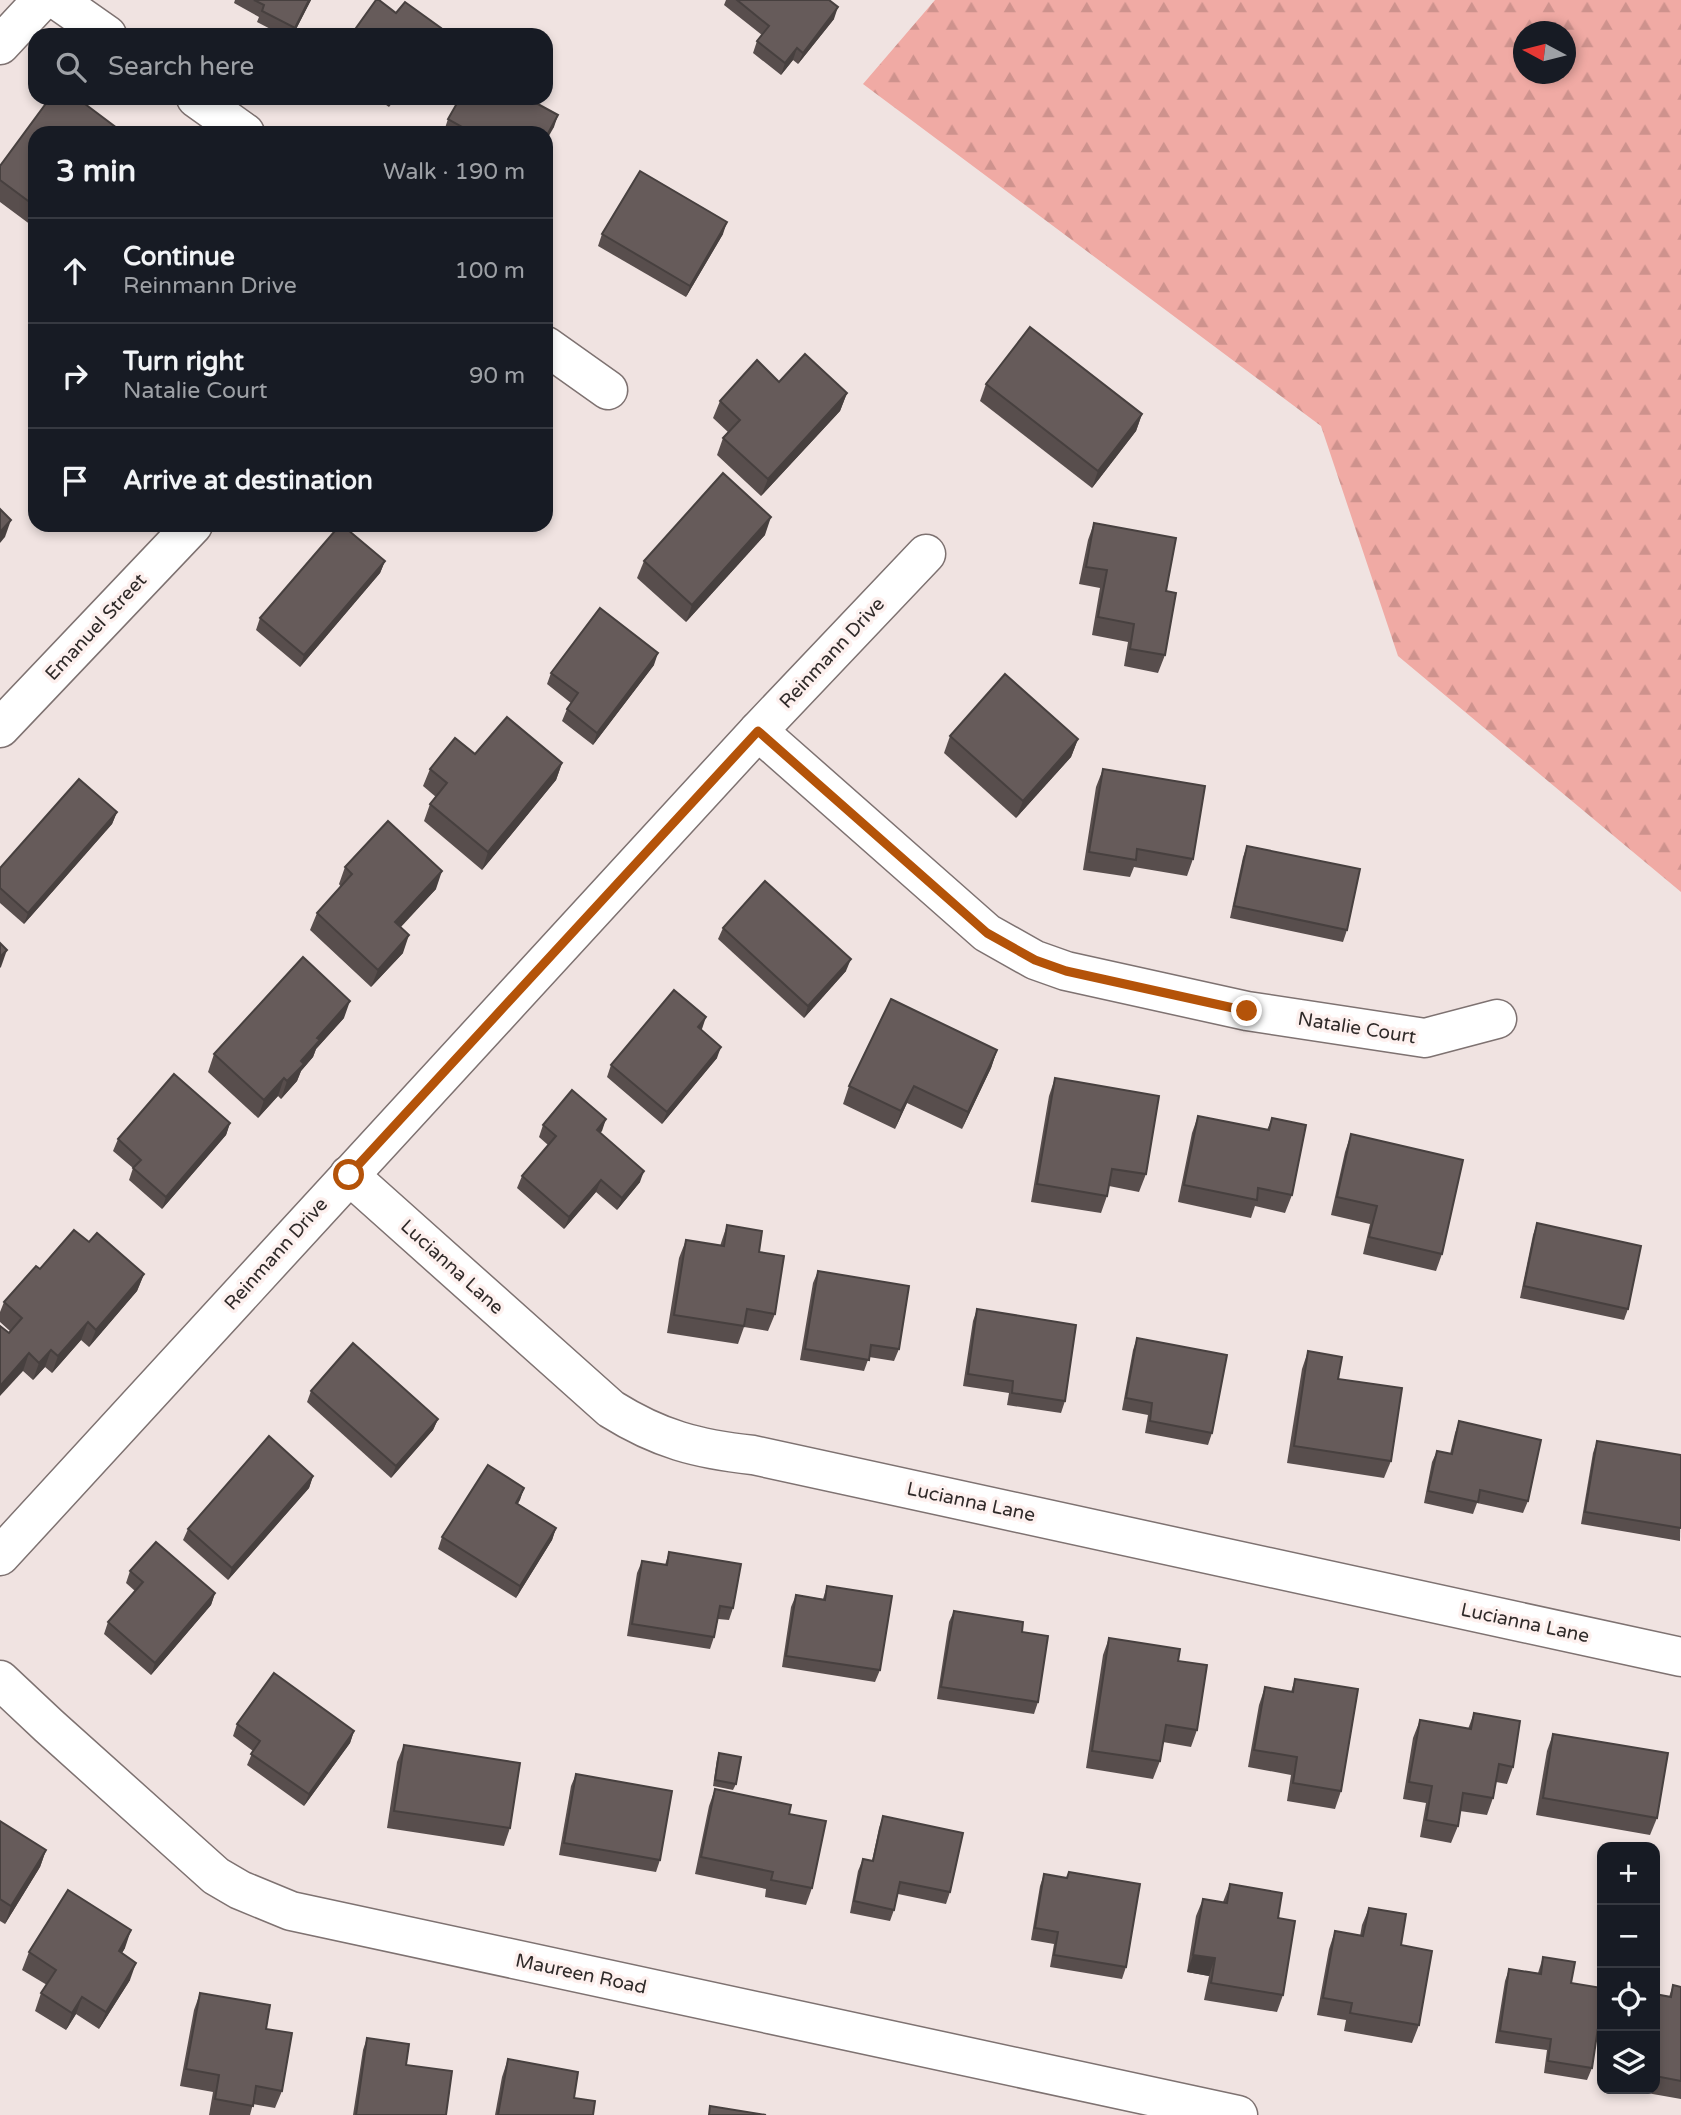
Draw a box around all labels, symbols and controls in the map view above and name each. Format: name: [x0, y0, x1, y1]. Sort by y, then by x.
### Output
north arrow: [1513, 21, 1576, 84]
search box: [28, 28, 553, 105]
icon: search: [52, 48, 90, 86]
text: Search here: [108, 51, 254, 82]
text: 3 min: [56, 153, 136, 190]
text: Walk · 190 m: [383, 158, 525, 186]
text: Continue: [123, 241, 235, 272]
icon: ahead: [56, 252, 94, 290]
text: 100 m: [455, 257, 525, 285]
text: Reinmann Drive: [123, 272, 297, 300]
text: Turn right: [123, 346, 244, 377]
icon: right: [56, 357, 94, 395]
text: 90 m: [469, 362, 525, 390]
text: Natalie Court: [123, 377, 268, 405]
icon: arrive: [56, 462, 94, 500]
text: Arrive at destination: [123, 465, 373, 496]
street label: Emanuel Street: [41, 569, 151, 685]
street label: Reinmann Drive: [775, 593, 889, 713]
route end: [1231, 995, 1262, 1026]
street label: Natalie Court: [1296, 1008, 1418, 1048]
route start: [333, 1159, 364, 1190]
street label: Reinmann Drive: [220, 1193, 332, 1315]
street label: Lucianna Lane: [396, 1215, 508, 1319]
street label: Lucianna Lane: [905, 1478, 1037, 1526]
street label: Lucianna Lane: [1459, 1599, 1591, 1647]
map controls: [1597, 1842, 1660, 2094]
button: +: [1597, 1842, 1660, 1905]
button: −: [1597, 1905, 1660, 1968]
street label: Maureen Road: [514, 1949, 648, 1999]
button: locate: [1597, 1968, 1660, 2031]
button: layers: [1597, 2031, 1660, 2094]

